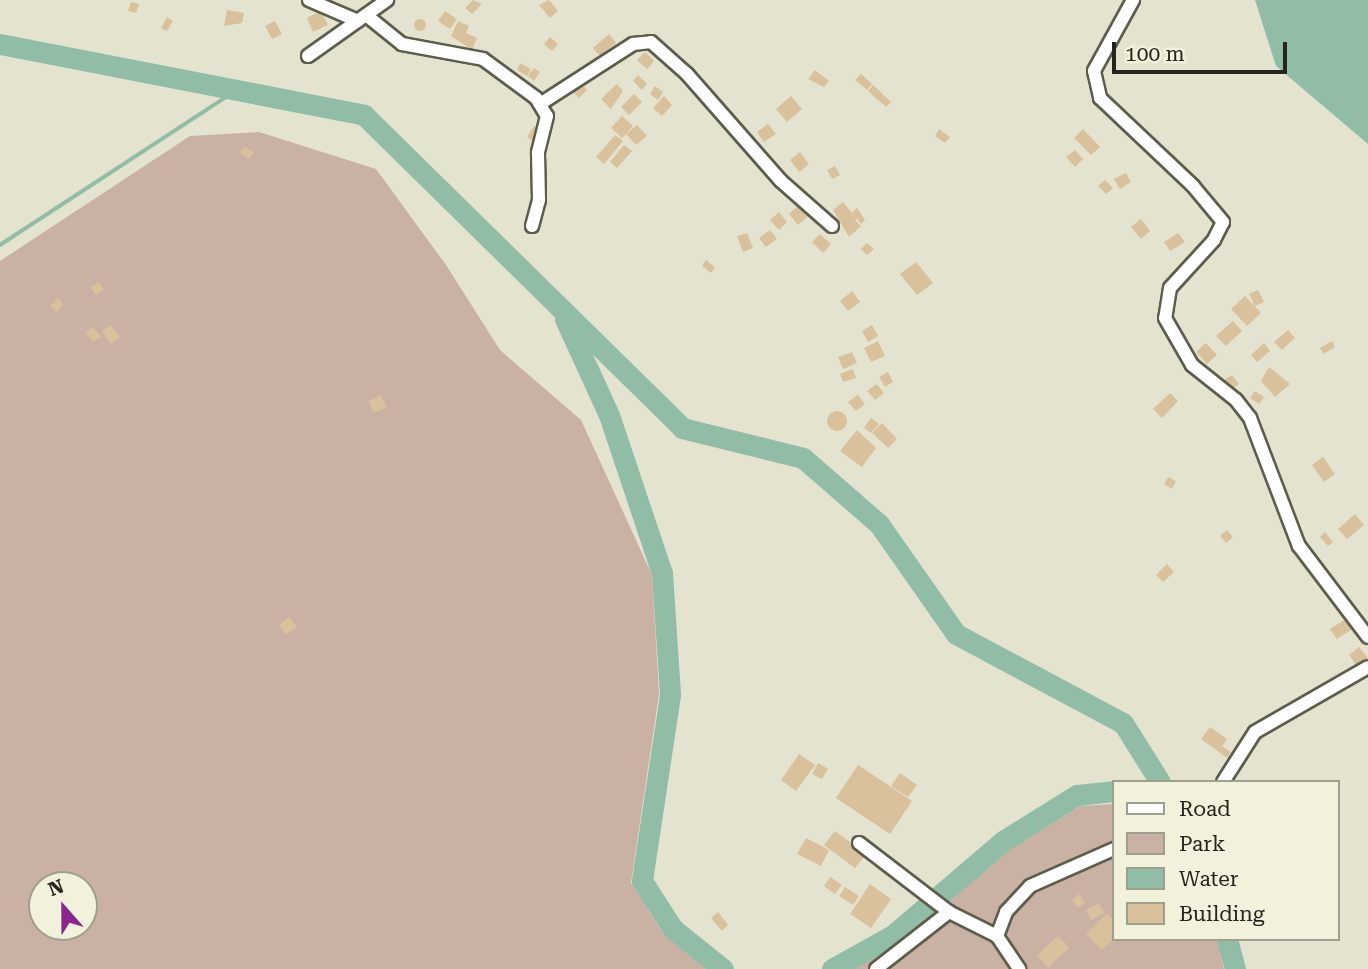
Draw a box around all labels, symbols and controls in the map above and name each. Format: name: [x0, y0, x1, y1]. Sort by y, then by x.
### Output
scale bar: [1116, 28, 1291, 72]
text: 100 m: [1125, 42, 1185, 66]
legend: [1112, 780, 1340, 941]
text: Road: [1179, 797, 1231, 821]
text: Park: [1179, 832, 1225, 856]
text: Water: [1179, 867, 1238, 891]
north arrow: [28, 871, 98, 941]
text: N: [45, 874, 67, 901]
text: Building: [1179, 902, 1265, 926]

